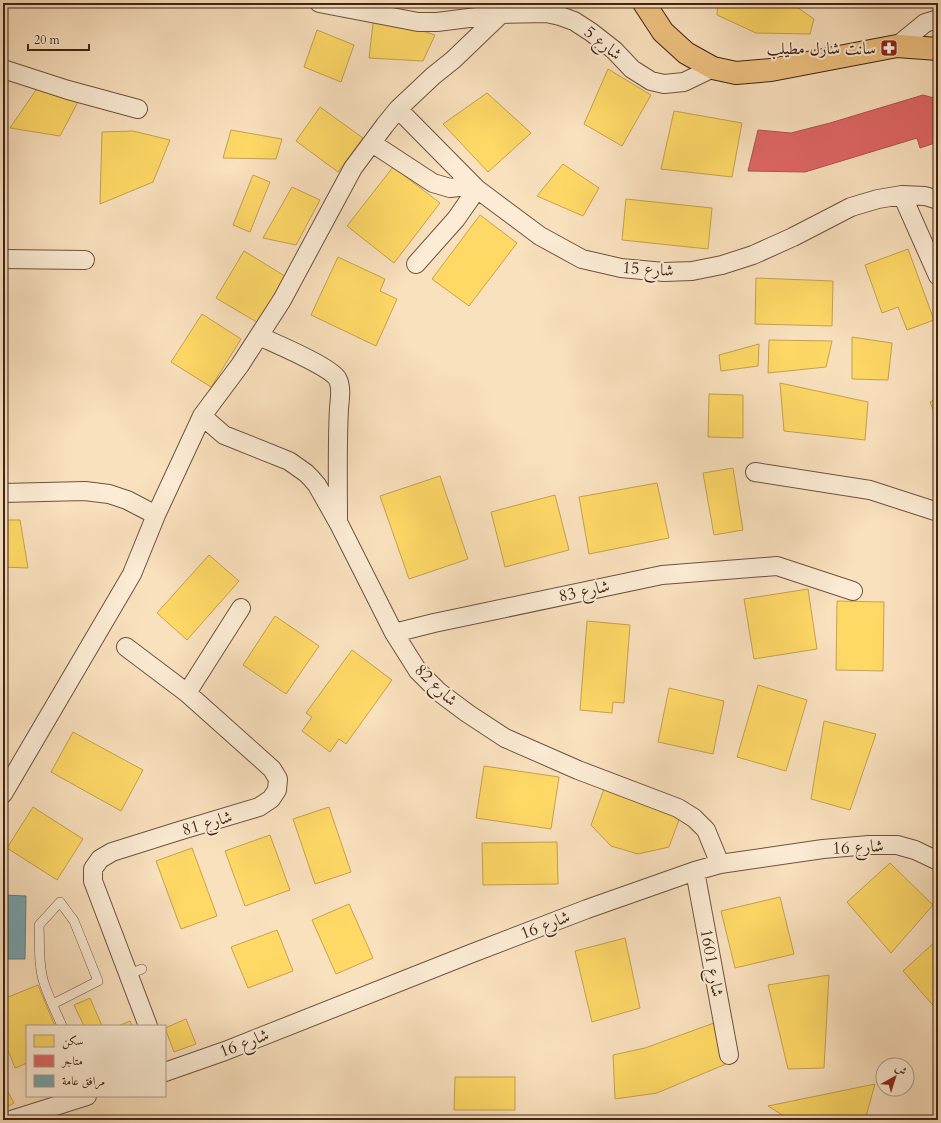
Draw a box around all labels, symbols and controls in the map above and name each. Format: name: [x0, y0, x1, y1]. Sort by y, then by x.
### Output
street label: شارع 5: [578, 21, 627, 67]
scale bar: [28, 26, 89, 52]
text: 20 m: [34, 32, 61, 48]
place label: سانت شارل مطيلب: [766, 37, 876, 60]
pharmacy icon: سانت شارل مطيلب: [879, 38, 899, 58]
street label: شارع 15: [621, 256, 674, 284]
street label: شارع 83: [556, 574, 612, 610]
street label: شارع 82: [408, 659, 463, 713]
street label: شارع 81: [179, 805, 235, 843]
street label: شارع 16: [832, 834, 884, 862]
street label: شارع 16: [517, 905, 574, 947]
street label: شارع 1601: [693, 927, 729, 999]
street label: شارع 16: [216, 1023, 273, 1065]
legend: [26, 1025, 166, 1097]
text: سكن: [62, 1033, 83, 1050]
text: متاجر: [60, 1053, 83, 1069]
north arrow: [875, 1057, 915, 1097]
text: ش: [892, 1060, 910, 1079]
text: مرافق عامة: [62, 1073, 105, 1090]

